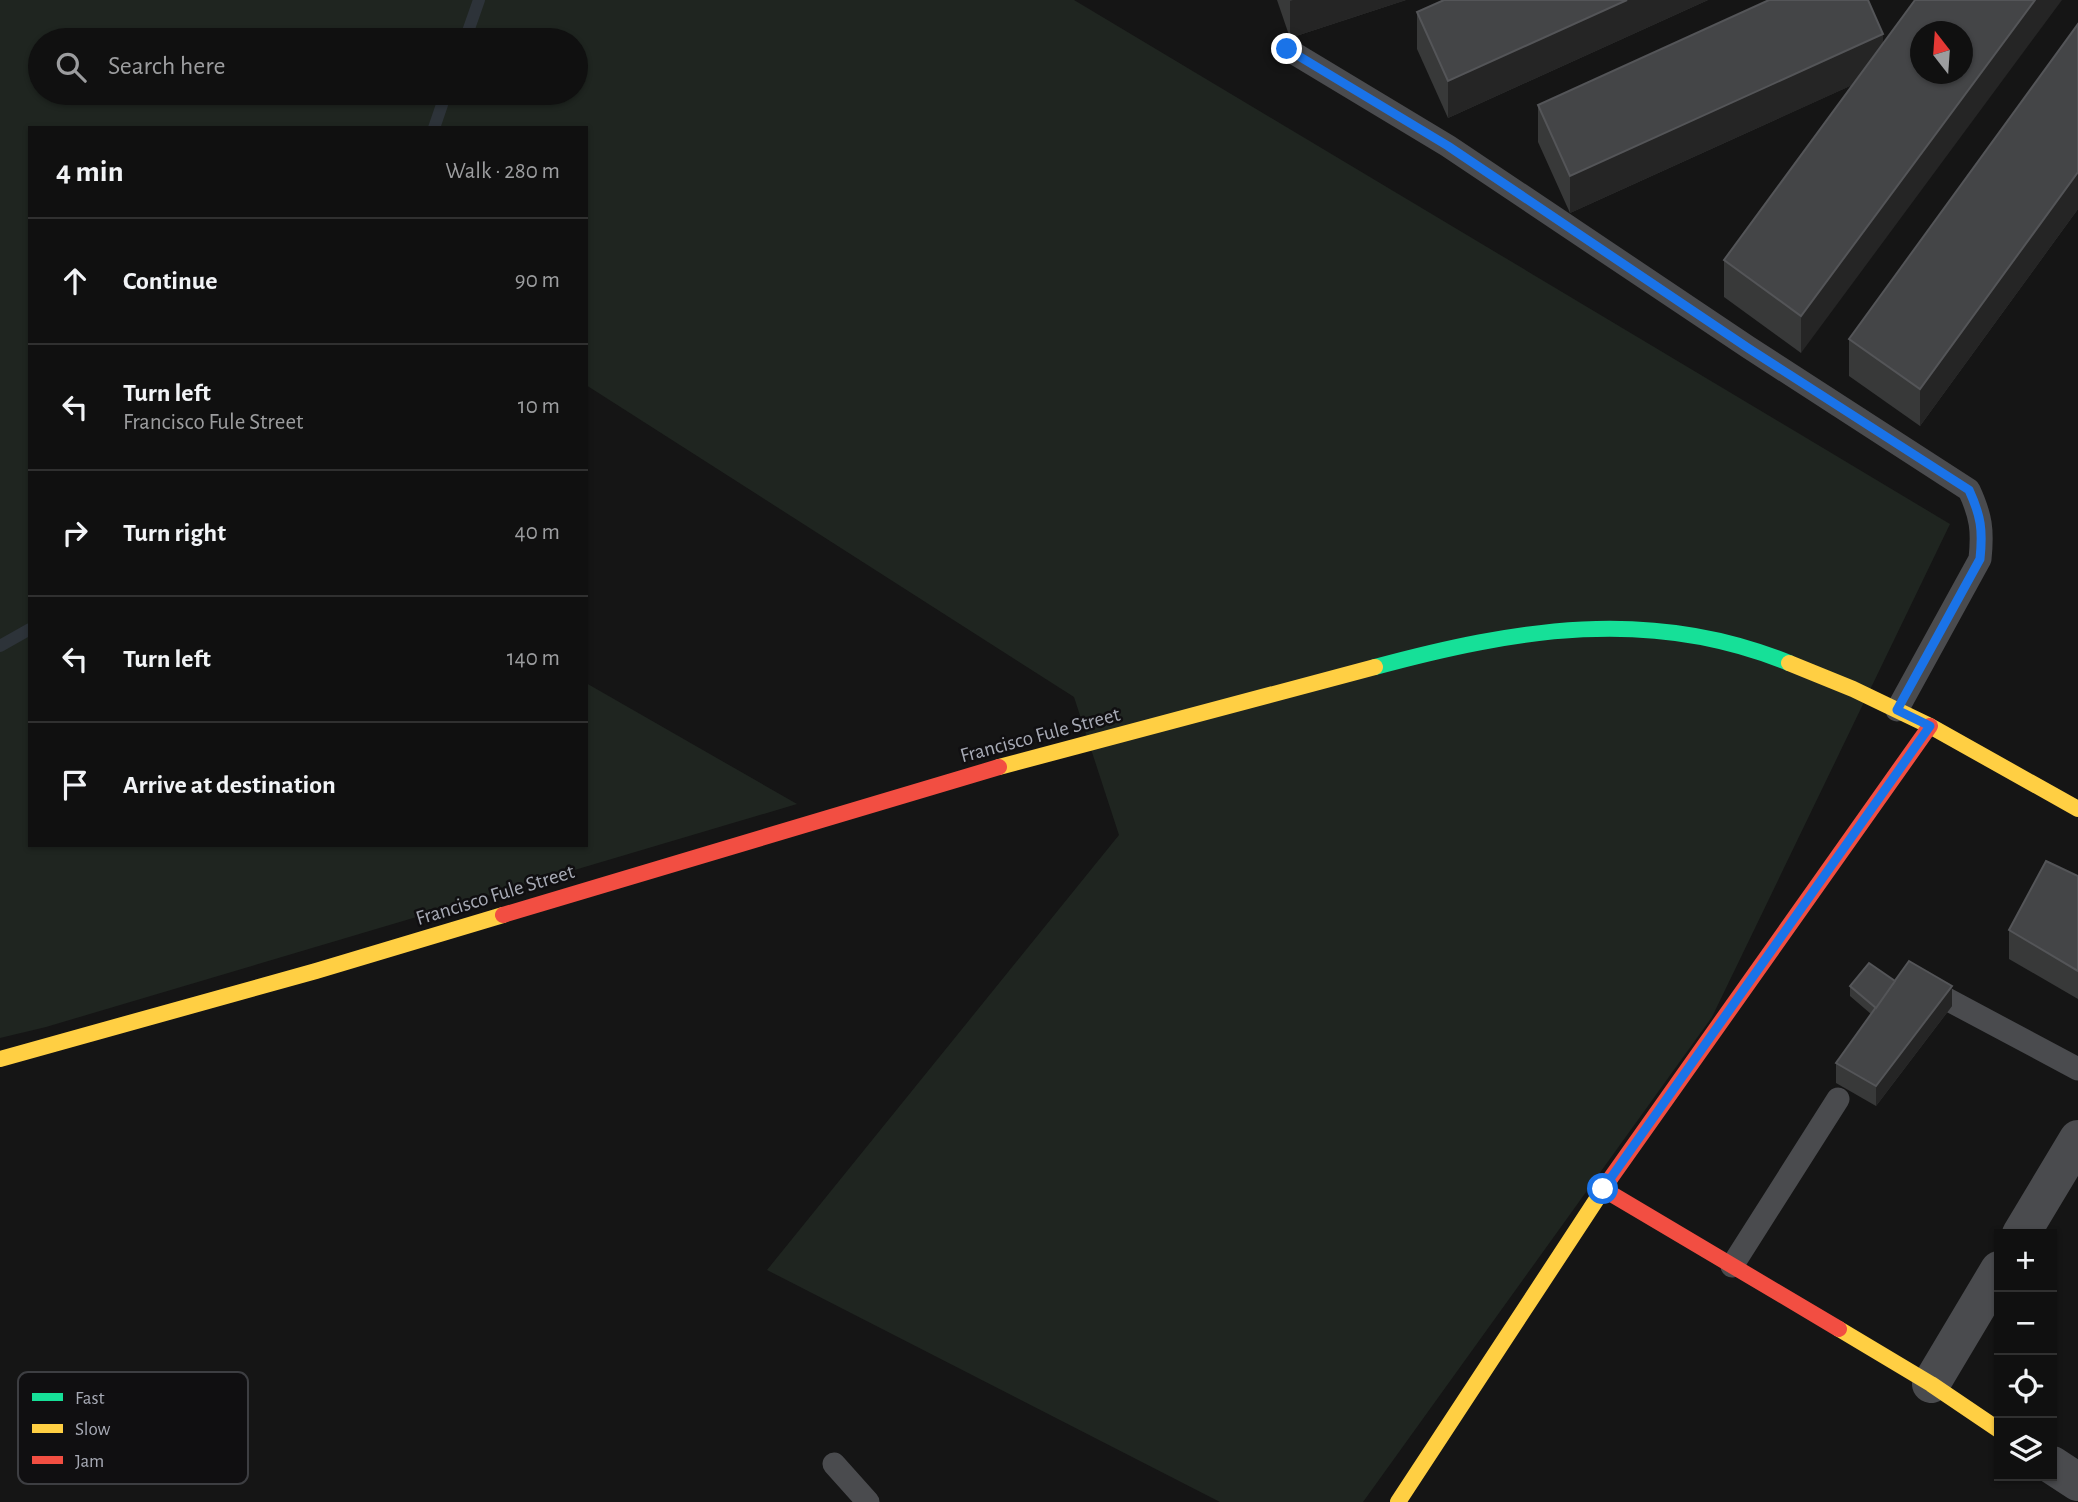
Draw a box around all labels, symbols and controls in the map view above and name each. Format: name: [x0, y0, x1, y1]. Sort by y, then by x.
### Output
north arrow: [1910, 21, 1973, 84]
search box: [28, 28, 588, 105]
route end: [1271, 33, 1302, 64]
icon: search: [52, 48, 90, 86]
text: Search here: [108, 53, 226, 79]
text: 4 min: [56, 157, 124, 187]
text: Walk · 280 m: [445, 160, 560, 183]
icon: ahead: [56, 262, 94, 300]
text: Continue: [123, 268, 218, 294]
text: 90 m: [515, 269, 560, 292]
text: Turn left: [123, 380, 211, 406]
icon: left: [56, 388, 94, 426]
text: 10 m: [518, 395, 560, 418]
text: Francisco Fule Street: [123, 411, 303, 434]
icon: right: [56, 514, 94, 552]
text: Turn right: [123, 520, 226, 546]
text: 40 m: [515, 521, 560, 544]
icon: left: [56, 640, 94, 678]
text: Turn left: [123, 646, 211, 672]
text: 140 m: [507, 647, 560, 670]
street label: Francisco Fule Street: [958, 703, 1123, 766]
icon: arrive: [56, 766, 94, 804]
text: Arrive at destination: [123, 772, 336, 798]
street label: Francisco Fule Street: [413, 861, 577, 929]
route start: [1587, 1173, 1618, 1204]
map controls: [1994, 1229, 2057, 1481]
button: +: [1994, 1229, 2057, 1292]
button: −: [1994, 1292, 2057, 1355]
button: locate: [1994, 1355, 2057, 1418]
legend: [18, 1372, 248, 1484]
text: Fast: [75, 1389, 105, 1408]
button: layers: [1994, 1418, 2057, 1481]
text: Slow: [75, 1420, 111, 1439]
text: Jam: [75, 1452, 104, 1471]

